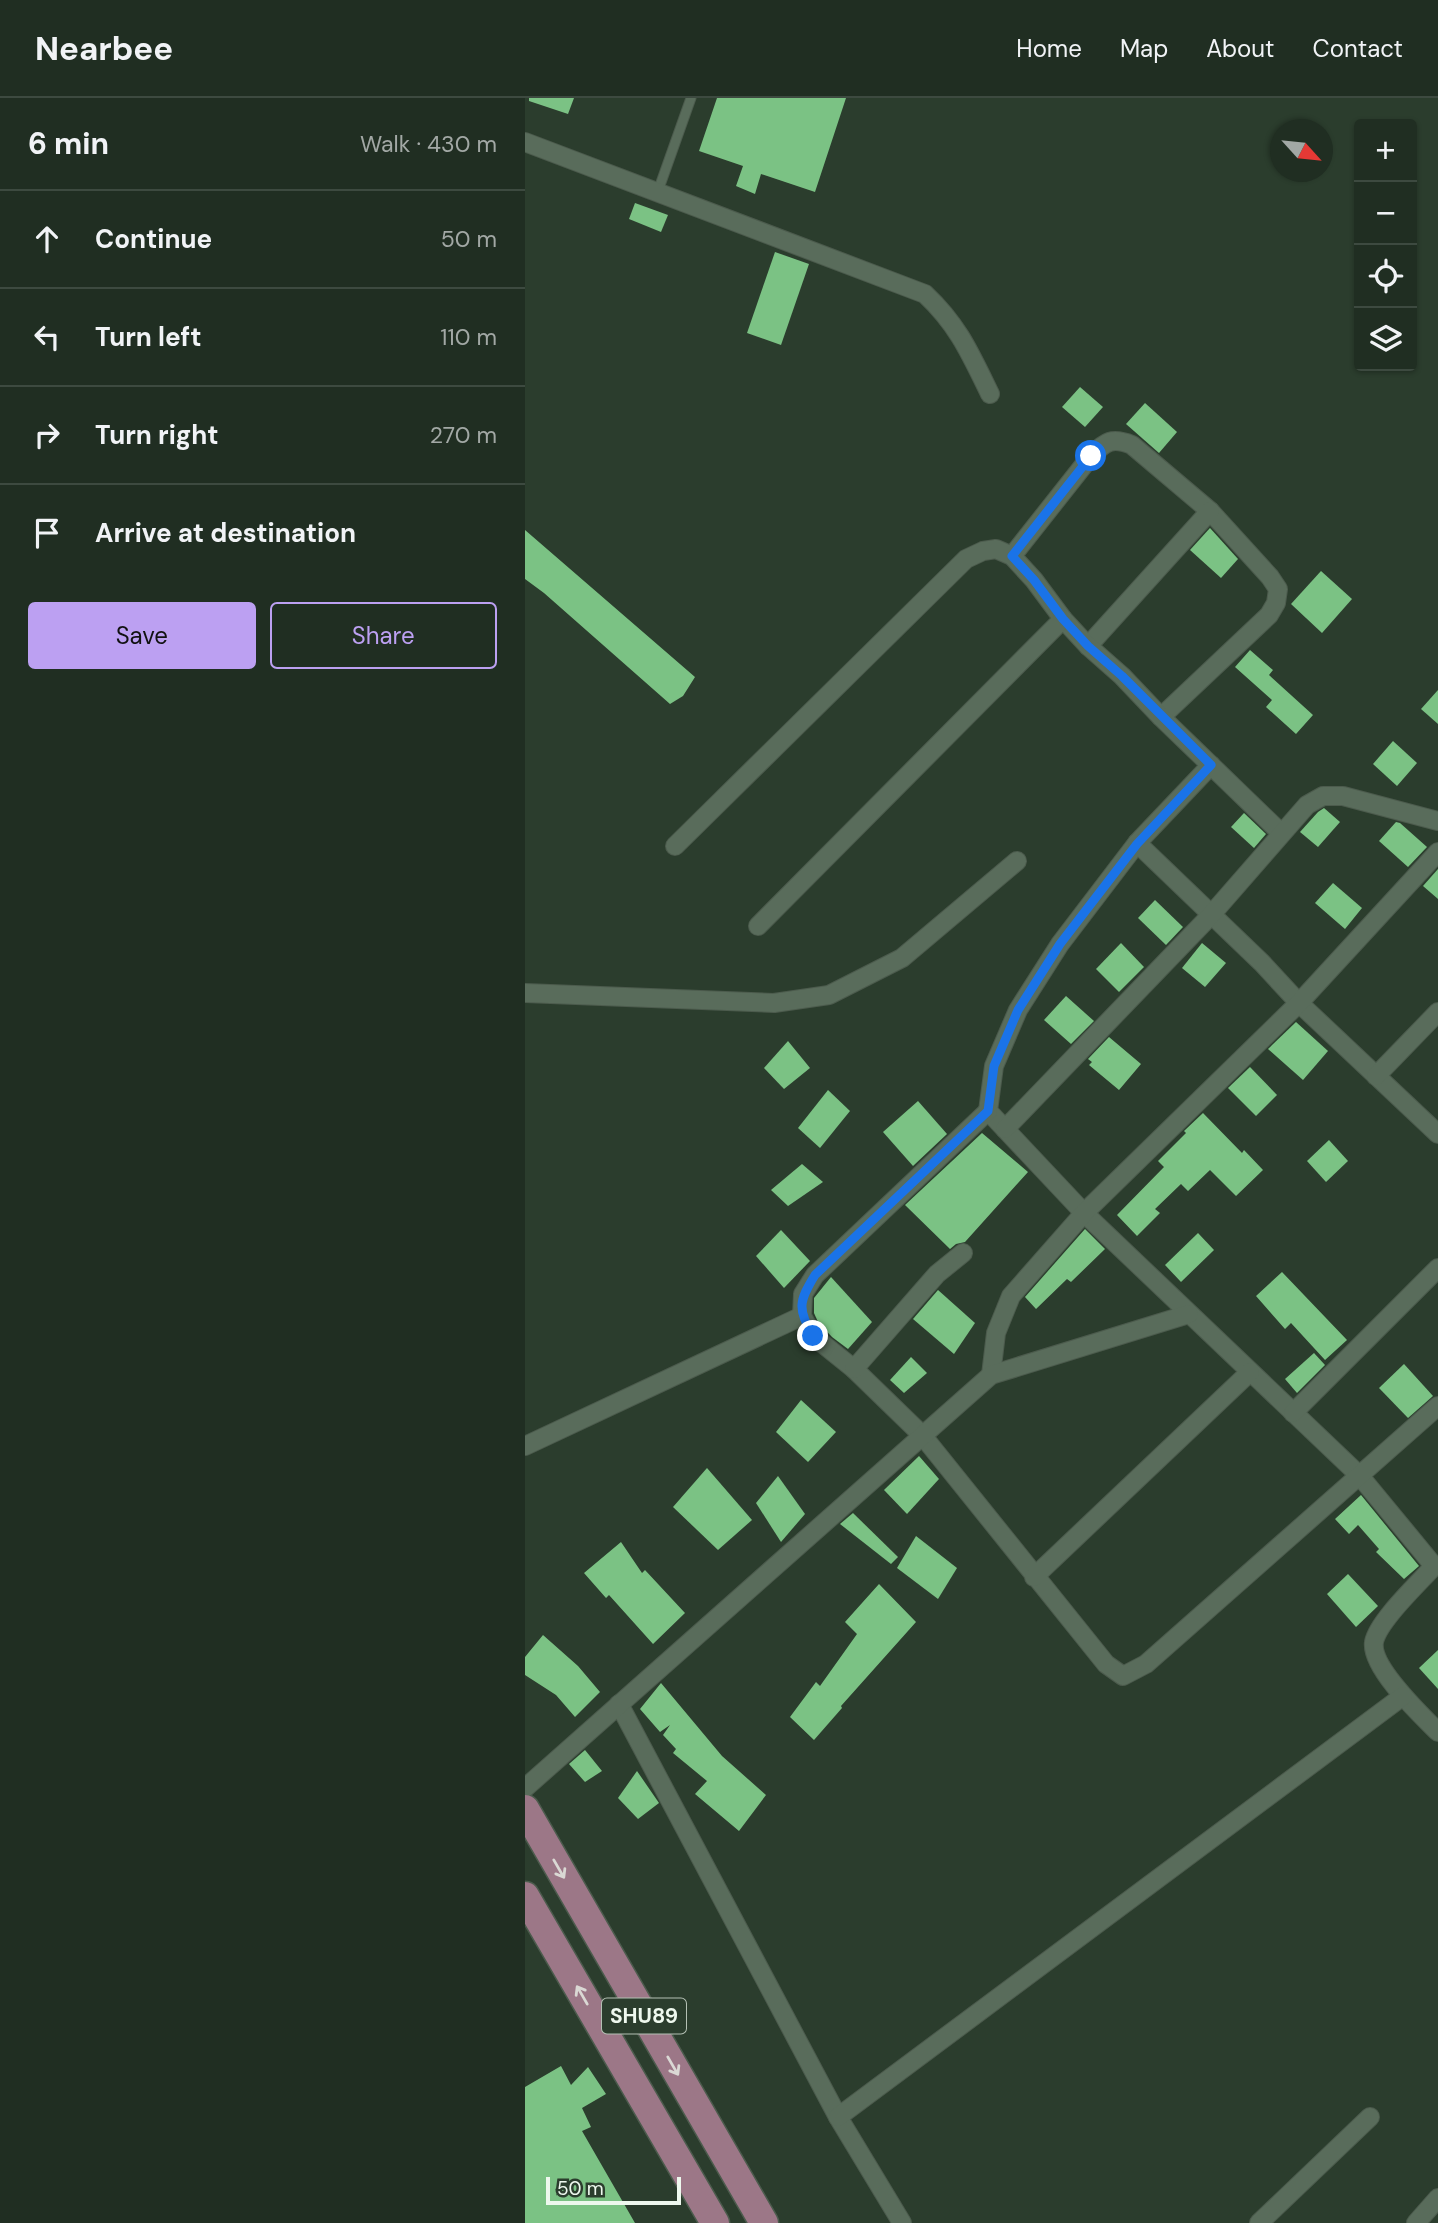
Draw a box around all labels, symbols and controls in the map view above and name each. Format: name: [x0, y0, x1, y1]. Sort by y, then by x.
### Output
text: Nearbee: [35, 27, 173, 70]
text: Home: [1016, 33, 1082, 64]
text: Map: [1120, 33, 1168, 64]
text: About: [1206, 33, 1275, 64]
text: Contact: [1313, 33, 1403, 64]
north arrow: [1270, 119, 1333, 182]
map controls: [1354, 119, 1417, 371]
button: +: [1354, 119, 1417, 182]
text: 6 min: [28, 124, 109, 163]
text: Walk · 430 m: [360, 129, 497, 159]
button: −: [1354, 182, 1417, 245]
icon: ahead: [28, 220, 66, 258]
text: Continue: [95, 222, 212, 256]
text: 50 m: [441, 224, 497, 254]
button: locate: [1354, 245, 1417, 308]
button: layers: [1354, 308, 1417, 371]
icon: left: [28, 318, 66, 356]
text: Turn left: [95, 320, 202, 354]
text: 110 m: [440, 322, 497, 352]
icon: right: [28, 416, 66, 454]
text: Turn right: [95, 418, 219, 452]
text: 270 m: [430, 420, 497, 450]
route start: [1075, 440, 1106, 471]
icon: arrive: [28, 514, 66, 552]
text: Arrive at destination: [95, 516, 356, 550]
button: Save: [28, 602, 256, 669]
button: Share: [270, 602, 497, 669]
route end: [797, 1320, 828, 1351]
one-way arrow: [552, 1858, 566, 1878]
one-way arrow: [575, 1985, 589, 2005]
road number: SHU89: [602, 1998, 686, 2034]
one-way arrow: [666, 2055, 680, 2075]
scale bar: [546, 2174, 681, 2206]
text: 50 m: [557, 2176, 604, 2201]

